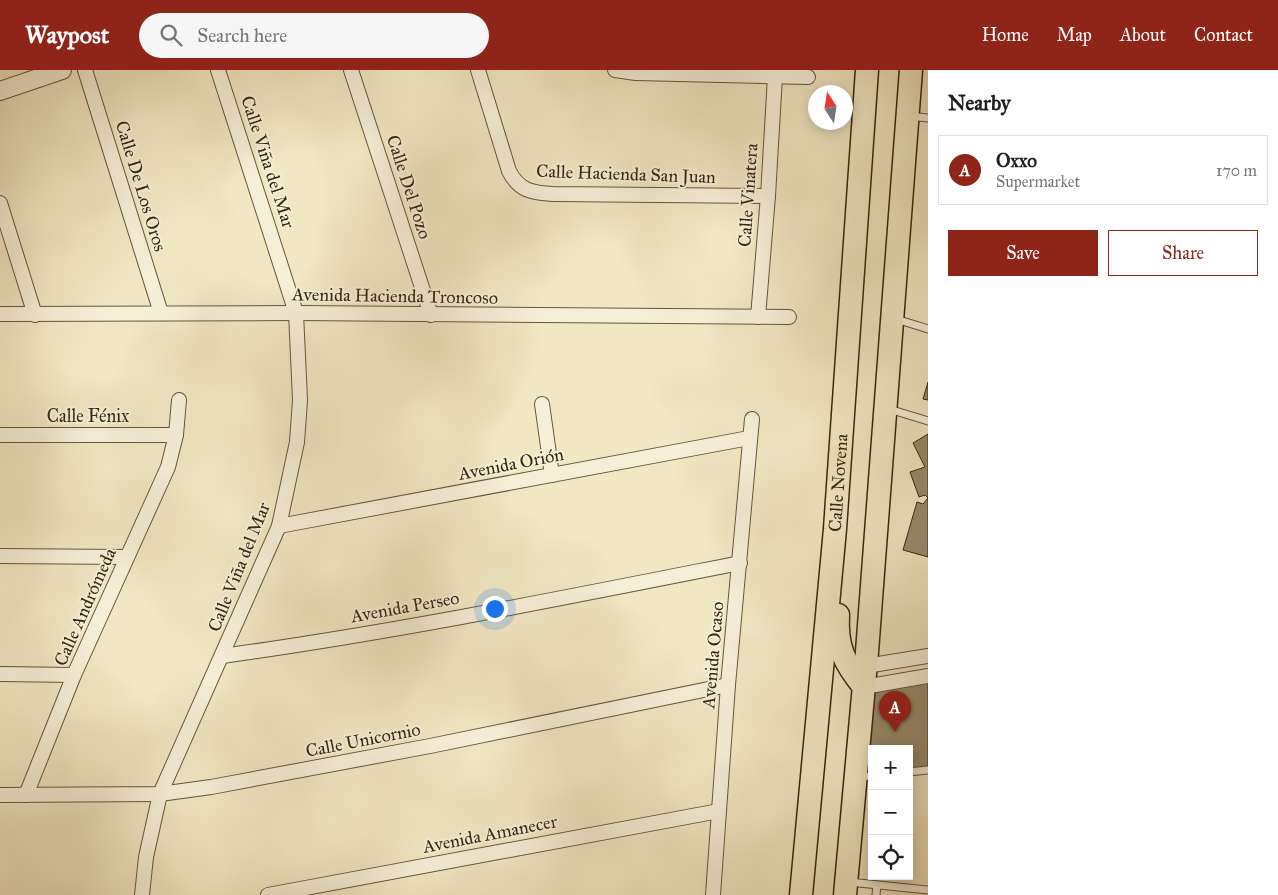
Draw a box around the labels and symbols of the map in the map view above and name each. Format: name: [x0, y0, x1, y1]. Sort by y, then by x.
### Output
north arrow: [808, 85, 853, 130]
street label: Calle Viña del Mar: [236, 93, 300, 231]
street label: Calle De Los Oros: [111, 118, 171, 254]
street label: Calle Del Pozo: [382, 132, 436, 242]
street label: Calle Vinatera: [733, 142, 763, 248]
street label: Calle Hacienda San Juan: [536, 160, 716, 189]
street label: Avenida Hacienda Troncoso: [291, 283, 498, 309]
street label: Calle Fénix: [47, 405, 129, 427]
street label: Calle Novena: [824, 433, 853, 532]
street label: Avenida Orión: [456, 443, 566, 485]
street label: Calle Viña del Mar: [203, 499, 275, 635]
street label: Calle Andrómeda: [49, 544, 121, 669]
street label: Avenida Perseo: [348, 587, 461, 628]
your location: [482, 596, 508, 622]
street label: Avenida Ocaso: [697, 601, 729, 710]
pin: A: [879, 691, 911, 732]
street label: Calle Unicornio: [304, 718, 422, 762]
street label: Avenida Amanecer: [420, 810, 559, 858]

